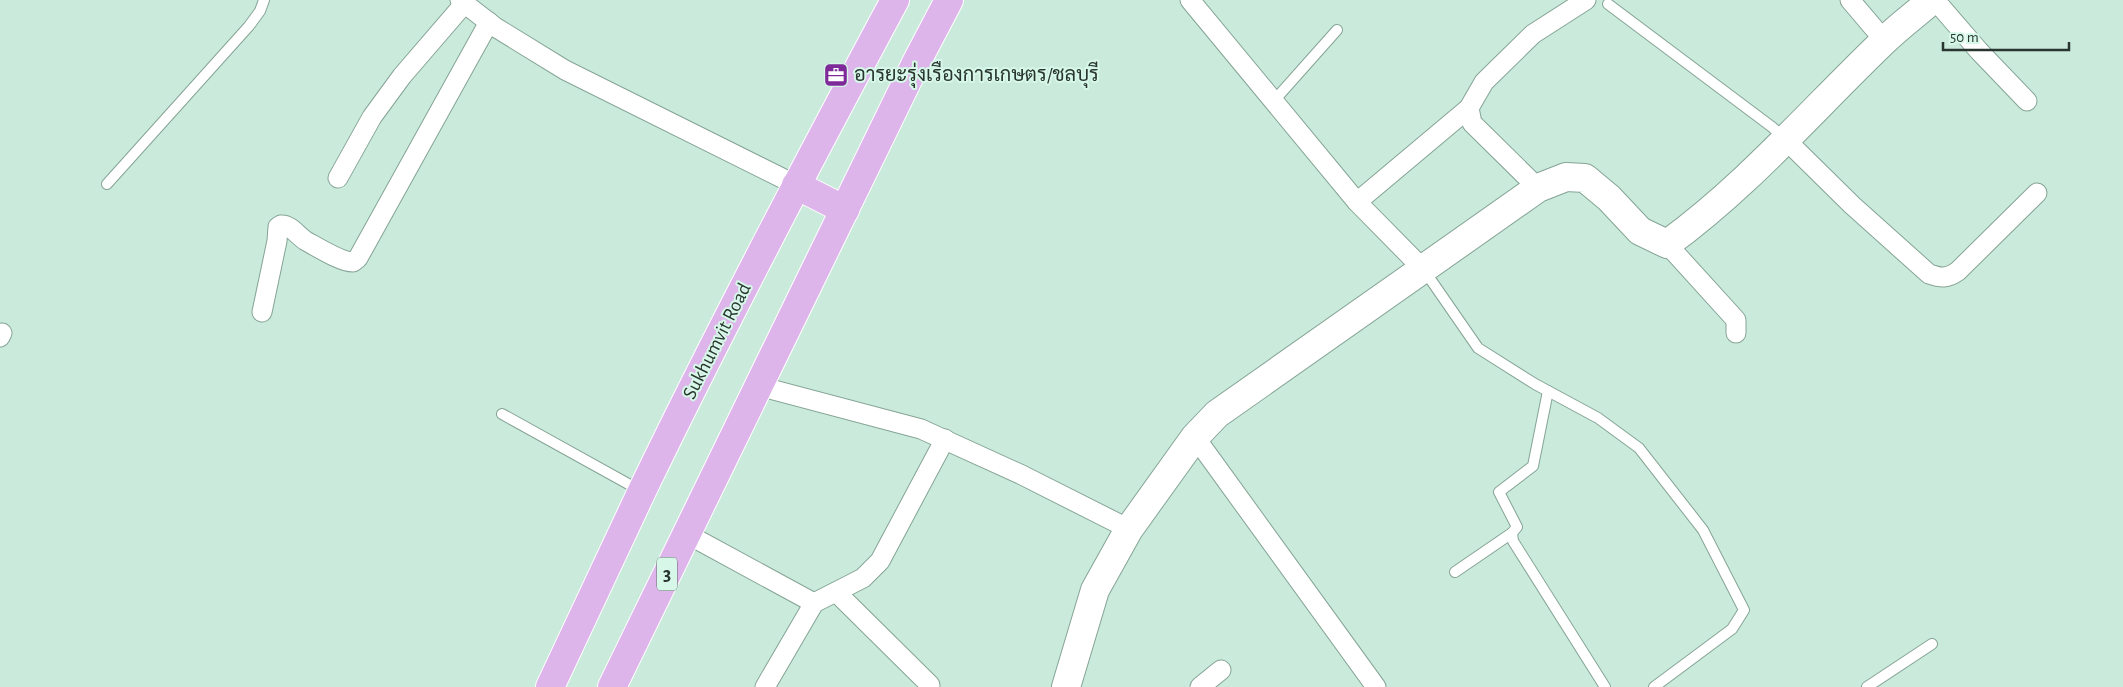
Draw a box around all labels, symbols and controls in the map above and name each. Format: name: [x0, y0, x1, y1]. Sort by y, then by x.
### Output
scale bar: [1943, 20, 2069, 52]
text: 50 m: [1950, 30, 1979, 45]
place label: อารยะรุ่งเรืองการเกษตร/ชลบุรี: [854, 60, 1099, 88]
office icon: อารยะรุ่งเรืองการเกษตร/ชลบุรี: [823, 62, 849, 88]
street label: Sukhumvit Road: [679, 280, 755, 402]
road number: 3: [657, 558, 677, 590]

